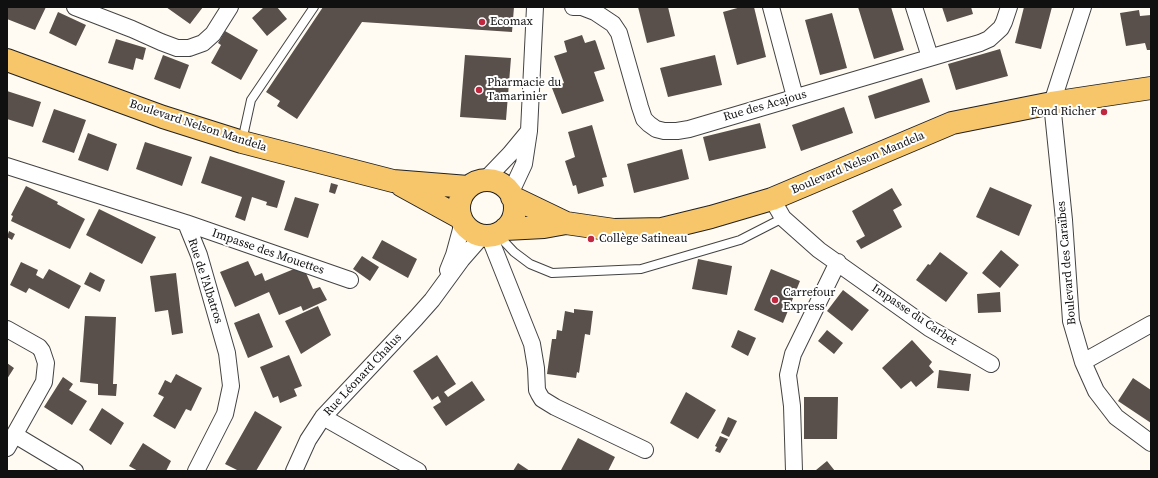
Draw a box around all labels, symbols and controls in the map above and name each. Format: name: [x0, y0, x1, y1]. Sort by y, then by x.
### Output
place label: Ecomax: [490, 15, 533, 29]
marker: Ecomax: [477, 17, 487, 27]
place label: Pharmacie du Tamarinier: [487, 76, 561, 104]
marker: Pharmacie du Tamarinier: [474, 85, 484, 95]
street label: Rue des Acajous: [722, 87, 808, 125]
street label: Boulevard Nelson Mandela: [128, 97, 268, 155]
place label: Fond Richer: [1031, 105, 1096, 119]
marker: Fond Richer: [1099, 107, 1109, 117]
street label: Boulevard Nelson Mandela: [789, 128, 927, 198]
street label: Boulevard des Caraïbes: [1054, 200, 1080, 326]
street label: Impasse des Mouettes: [210, 226, 326, 278]
place label: Collège Satineau: [599, 232, 687, 246]
marker: Collège Satineau: [586, 234, 596, 244]
street label: Rue de l'Albatros: [184, 236, 226, 326]
street label: Impasse du Carbet: [869, 281, 959, 349]
place label: Carrefour Express: [783, 286, 835, 314]
marker: Carrefour Express: [770, 295, 780, 305]
street label: Rue Léonard Chalus: [321, 331, 405, 419]

